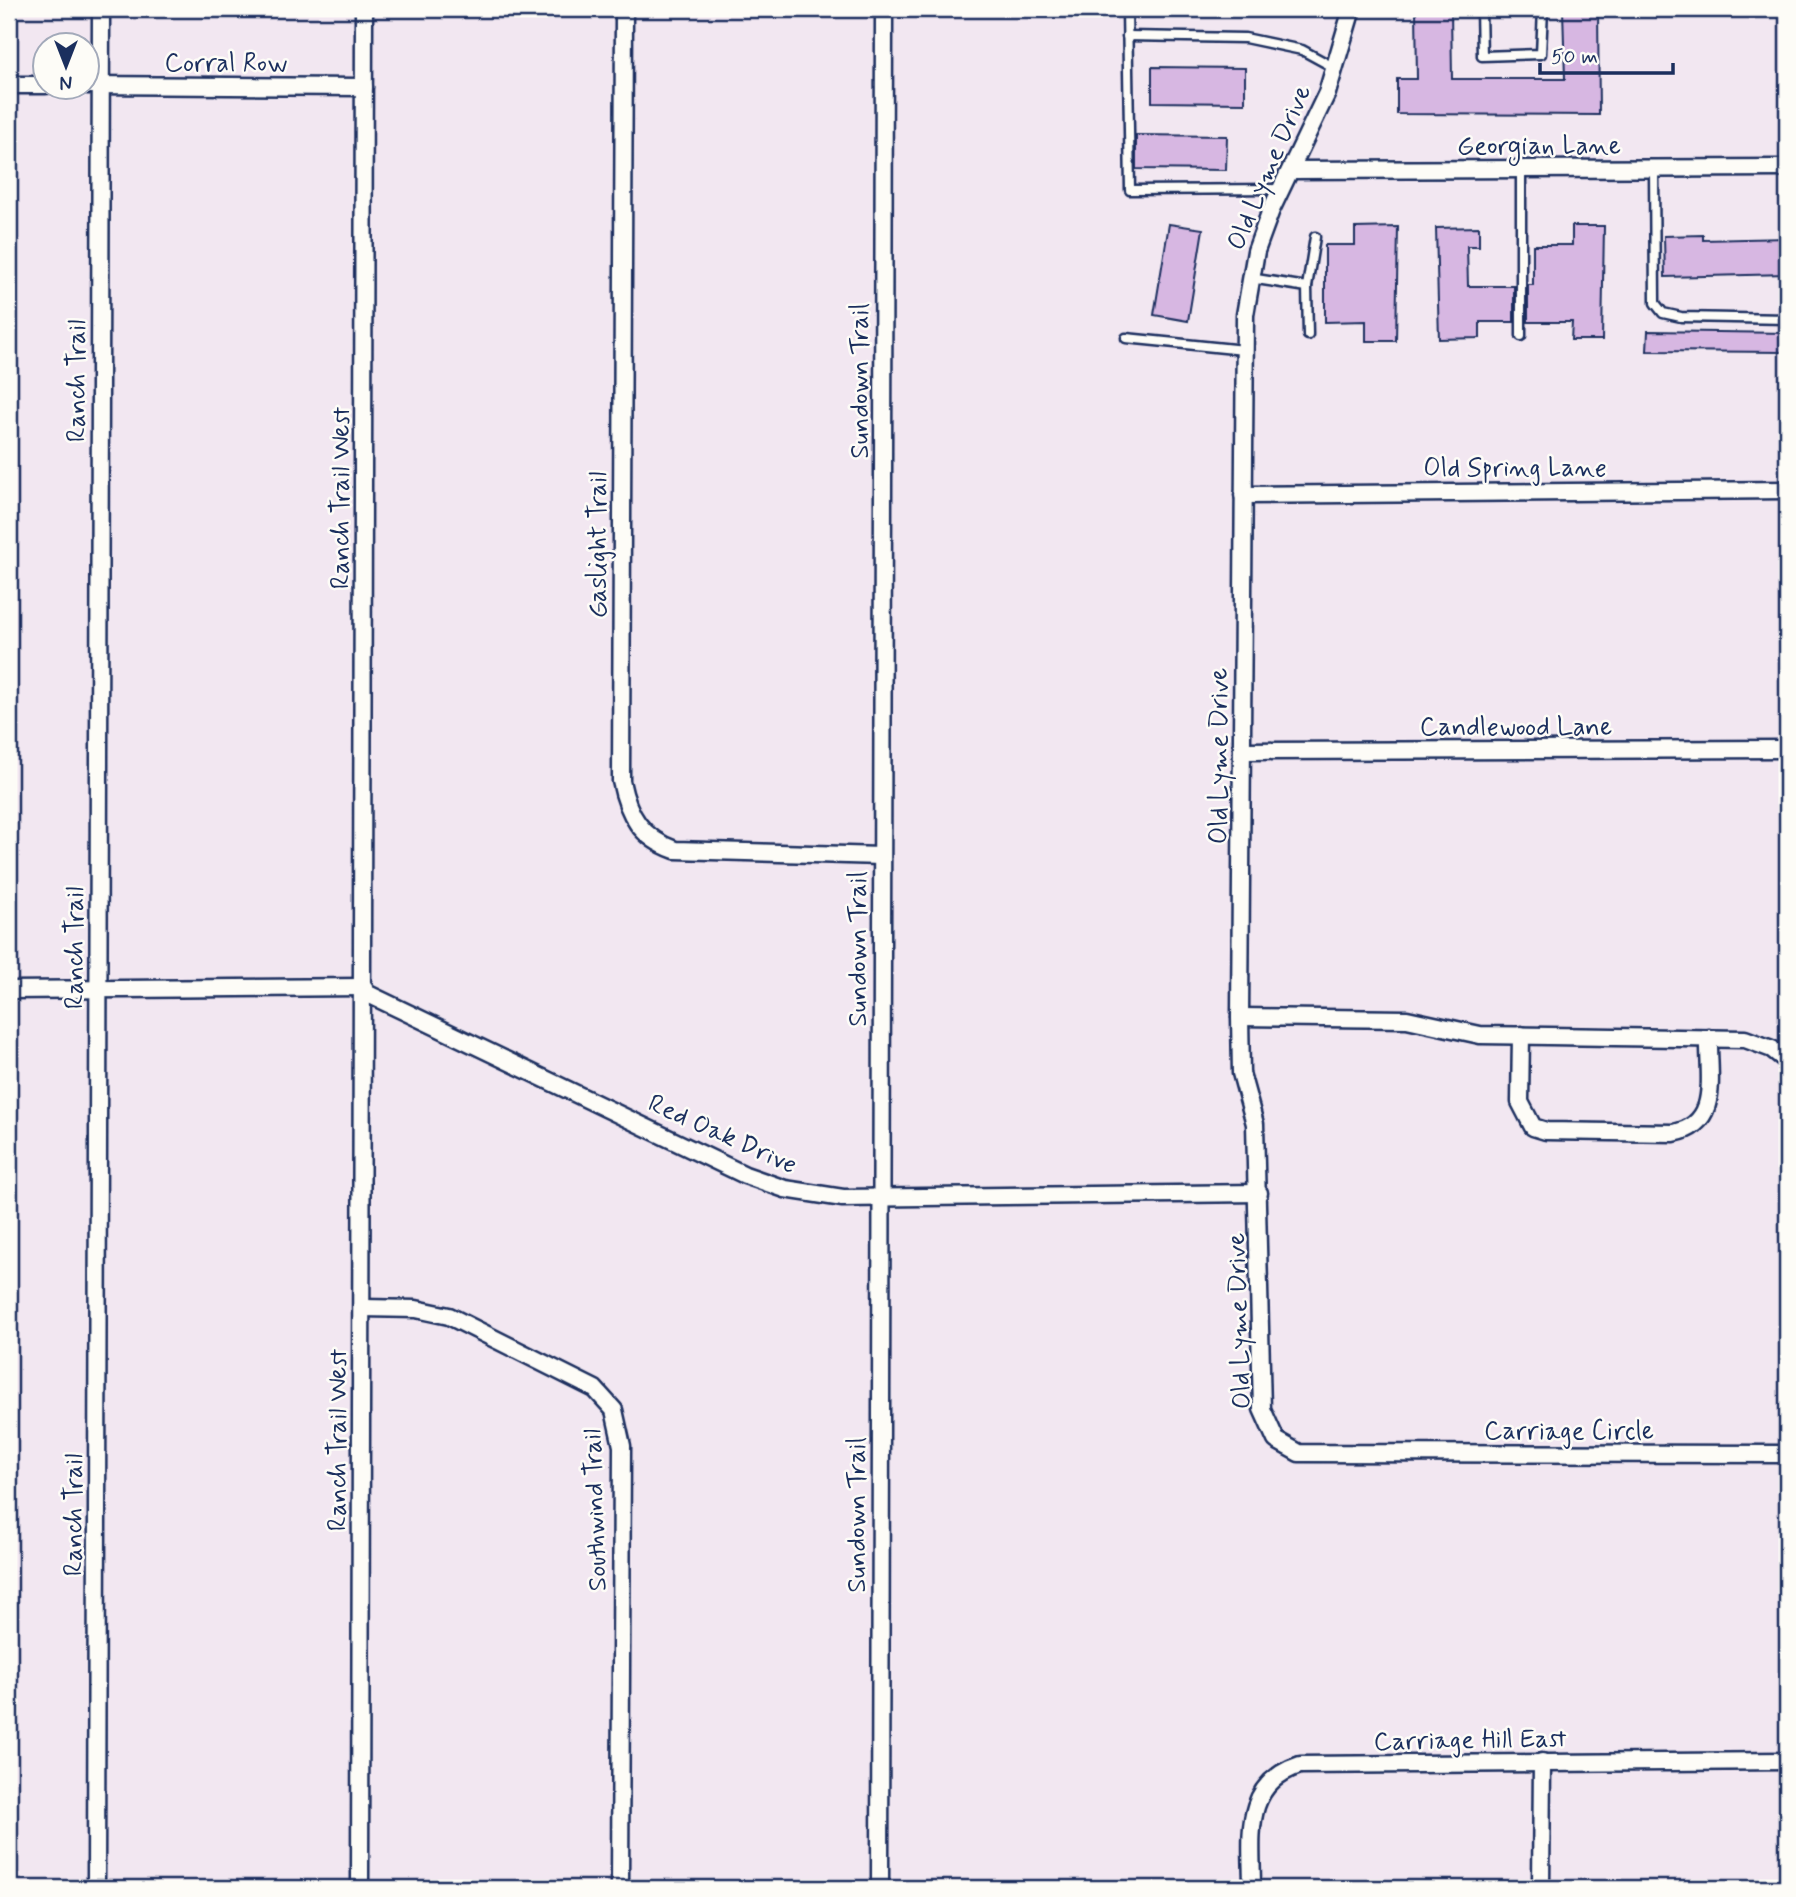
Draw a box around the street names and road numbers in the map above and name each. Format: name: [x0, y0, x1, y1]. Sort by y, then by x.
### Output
street label: Corral Row: [164, 47, 288, 81]
street label: Old Lyme Drive: [1220, 80, 1320, 256]
street label: Georgian Lane: [1457, 130, 1621, 166]
street label: Sundown Trail: [844, 303, 878, 459]
street label: Ranch Trail: [61, 320, 95, 442]
street label: Ranch Trail West: [325, 407, 359, 589]
street label: Old Spring Lane: [1423, 452, 1607, 486]
street label: Gaslight Trail: [582, 472, 616, 618]
street label: Old Lyme Drive: [1203, 668, 1237, 844]
street label: Candlewood Lane: [1420, 711, 1612, 745]
street label: Sundown Trail: [842, 871, 876, 1027]
street label: Ranch Trail: [59, 887, 93, 1009]
street label: Red Oak Drive: [642, 1087, 802, 1183]
street label: Old Lyme Drive: [1220, 1232, 1260, 1410]
street label: Ranch Trail West: [322, 1349, 356, 1531]
street label: Carriage Circle: [1484, 1415, 1654, 1449]
street label: Southwind Trail: [576, 1428, 616, 1592]
street label: Sundown Trail: [841, 1437, 875, 1593]
street label: Ranch Trail: [58, 1454, 92, 1576]
street label: Carriage Hill East: [1373, 1722, 1567, 1760]

